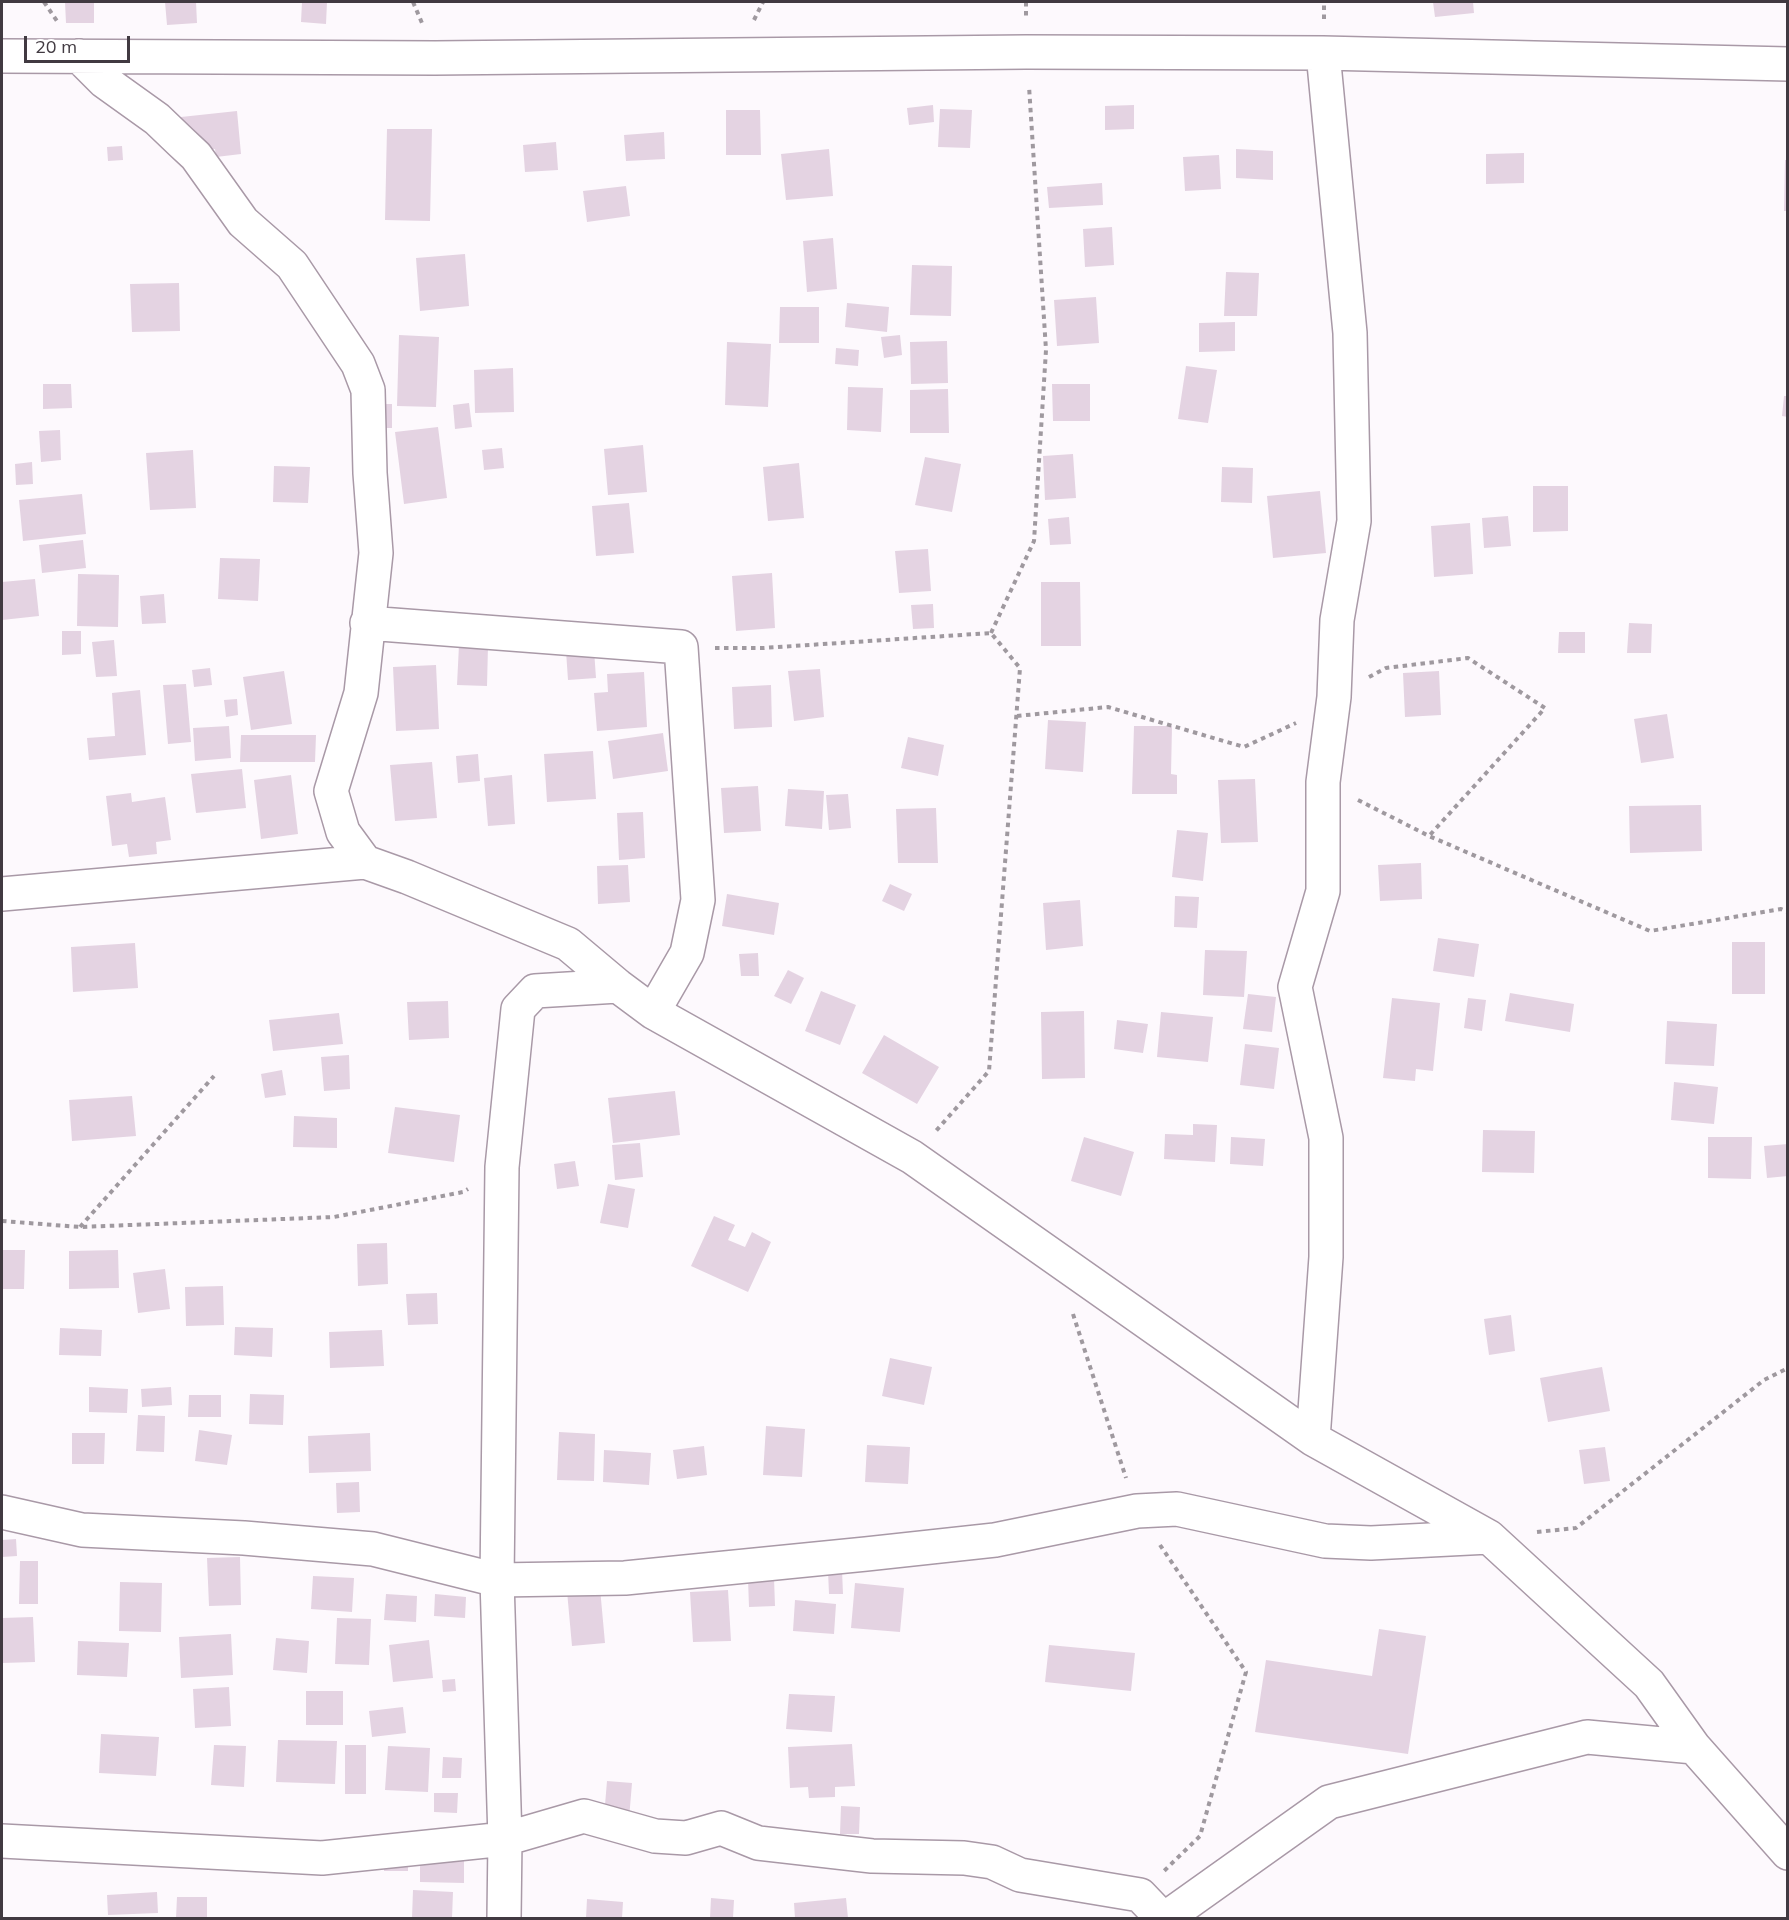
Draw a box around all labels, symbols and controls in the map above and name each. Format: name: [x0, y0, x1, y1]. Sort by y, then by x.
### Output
scale bar: [27, 24, 134, 62]
text: 20 m: [35, 35, 77, 58]

